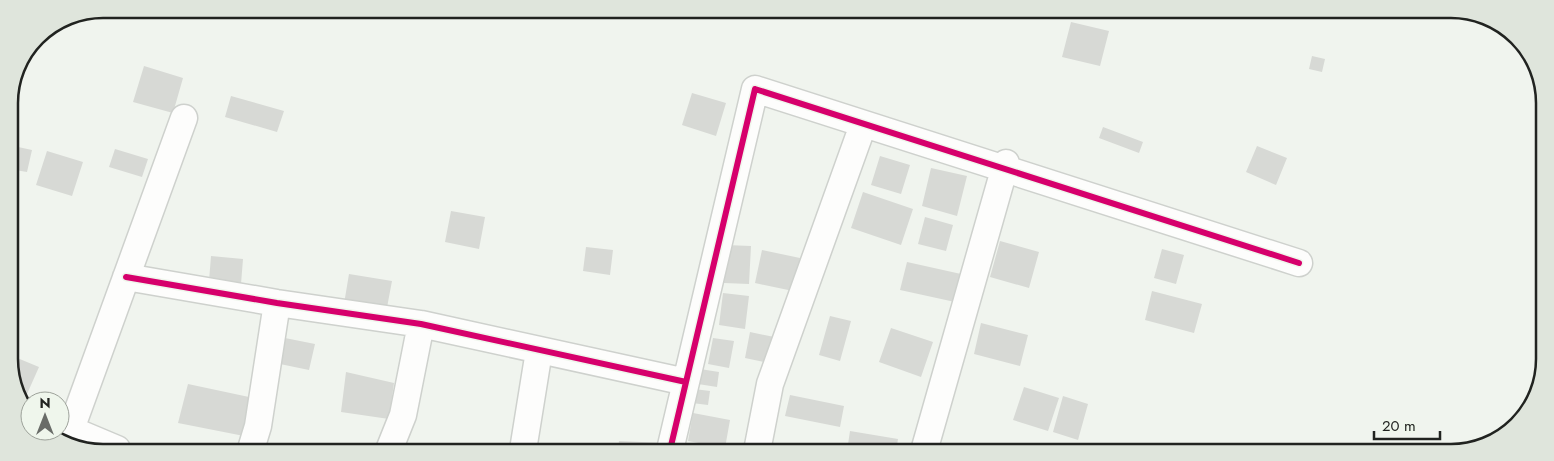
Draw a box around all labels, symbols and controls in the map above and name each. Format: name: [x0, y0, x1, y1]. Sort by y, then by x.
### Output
north arrow: [20, 391, 70, 441]
text: N: [39, 393, 51, 413]
scale bar: [1374, 408, 1440, 440]
text: 20 m: [1382, 415, 1416, 437]

